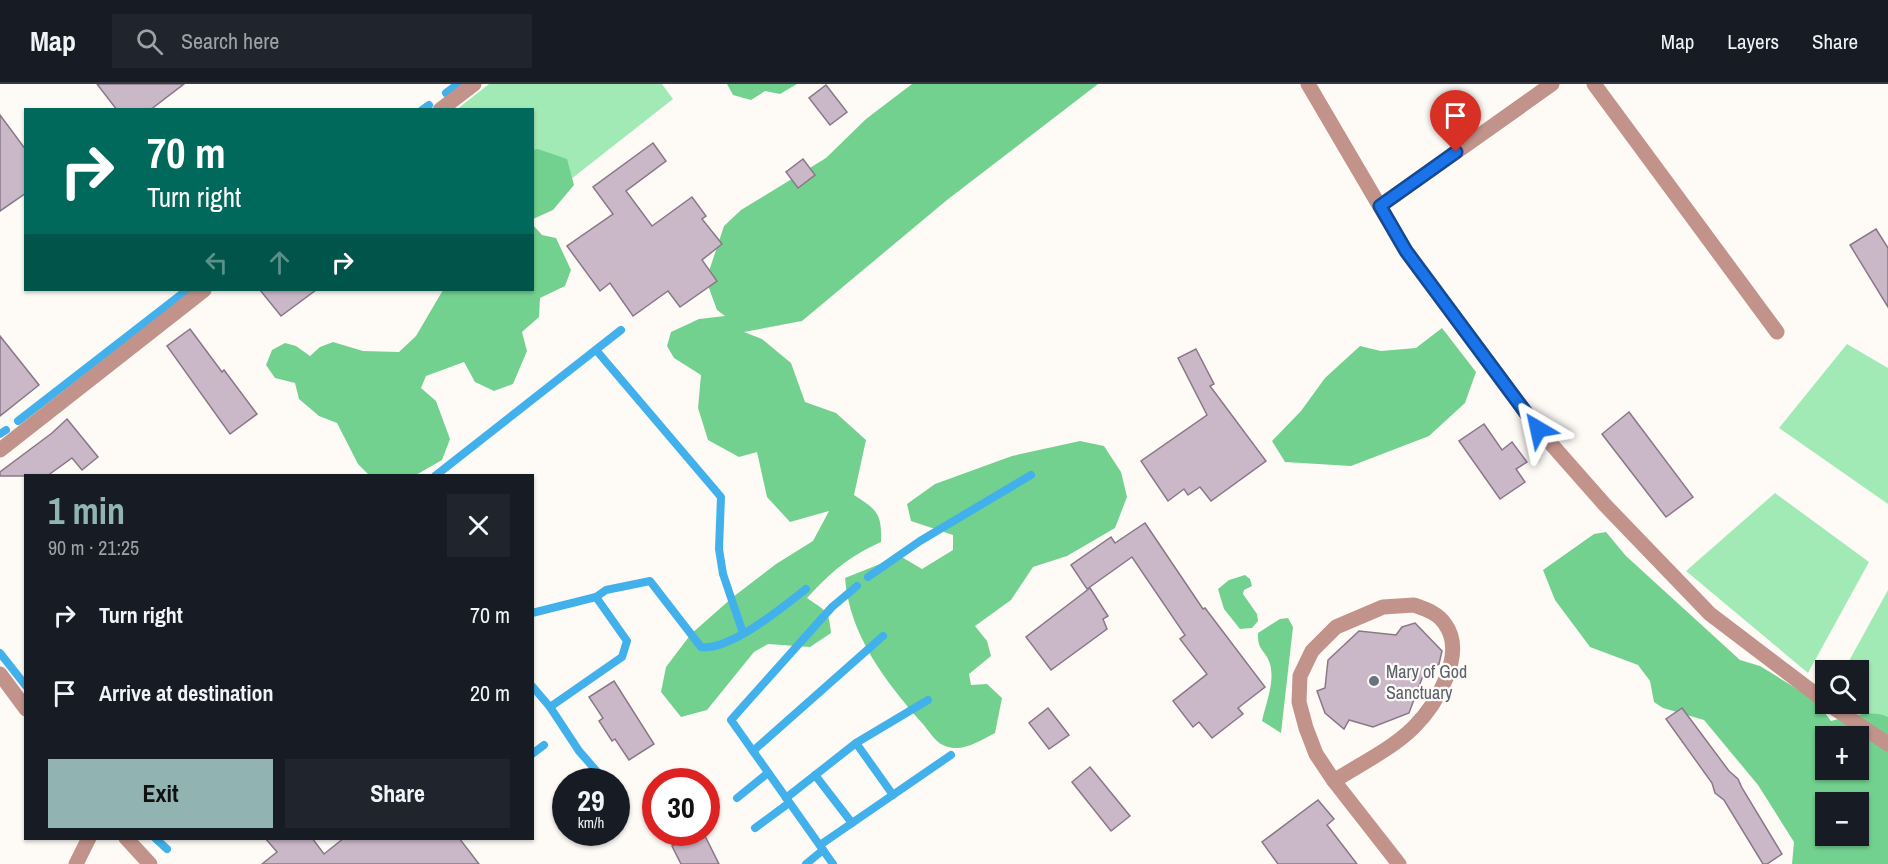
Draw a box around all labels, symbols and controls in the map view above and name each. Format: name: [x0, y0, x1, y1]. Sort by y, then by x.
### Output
search box: [112, 14, 532, 68]
text: Map: [30, 22, 76, 60]
icon: search: [133, 25, 166, 58]
text: Search here: [181, 26, 279, 56]
text: Map: [1661, 27, 1694, 56]
text: Layers: [1727, 27, 1779, 56]
text: Share: [1812, 27, 1858, 56]
pin: [1430, 90, 1481, 152]
icon: arrive: [1439, 99, 1472, 132]
text: 70 m: [147, 125, 226, 181]
icon: right: [48, 132, 126, 210]
text: Turn right: [147, 179, 241, 215]
icon: left: [200, 246, 233, 279]
icon: ahead: [263, 246, 296, 279]
icon: right: [326, 246, 359, 279]
position arrow: [1506, 397, 1570, 461]
text: 1 min: [48, 487, 125, 535]
button: close: [447, 494, 510, 557]
text: 90 m · 21:25: [48, 534, 139, 561]
icon: right: [48, 599, 81, 632]
text: Turn right: [99, 600, 183, 630]
text: 70 m: [470, 600, 510, 630]
place label: Mary of God Sanctuary: [1386, 659, 1467, 705]
map controls: [1815, 660, 1869, 846]
button: search: [1815, 660, 1869, 714]
marker: Mary of God Sanctuary: [1367, 674, 1381, 688]
icon: arrive: [48, 677, 81, 710]
text: Arrive at destination: [99, 678, 273, 708]
text: 20 m: [470, 678, 510, 708]
button: +: [1815, 726, 1869, 780]
button: Exit: [48, 759, 273, 828]
button: Share: [285, 759, 510, 828]
speed limit sign: 30: [642, 768, 720, 846]
text: 29: [577, 780, 605, 820]
button: −: [1815, 792, 1869, 846]
text: km/h: [578, 812, 604, 833]

